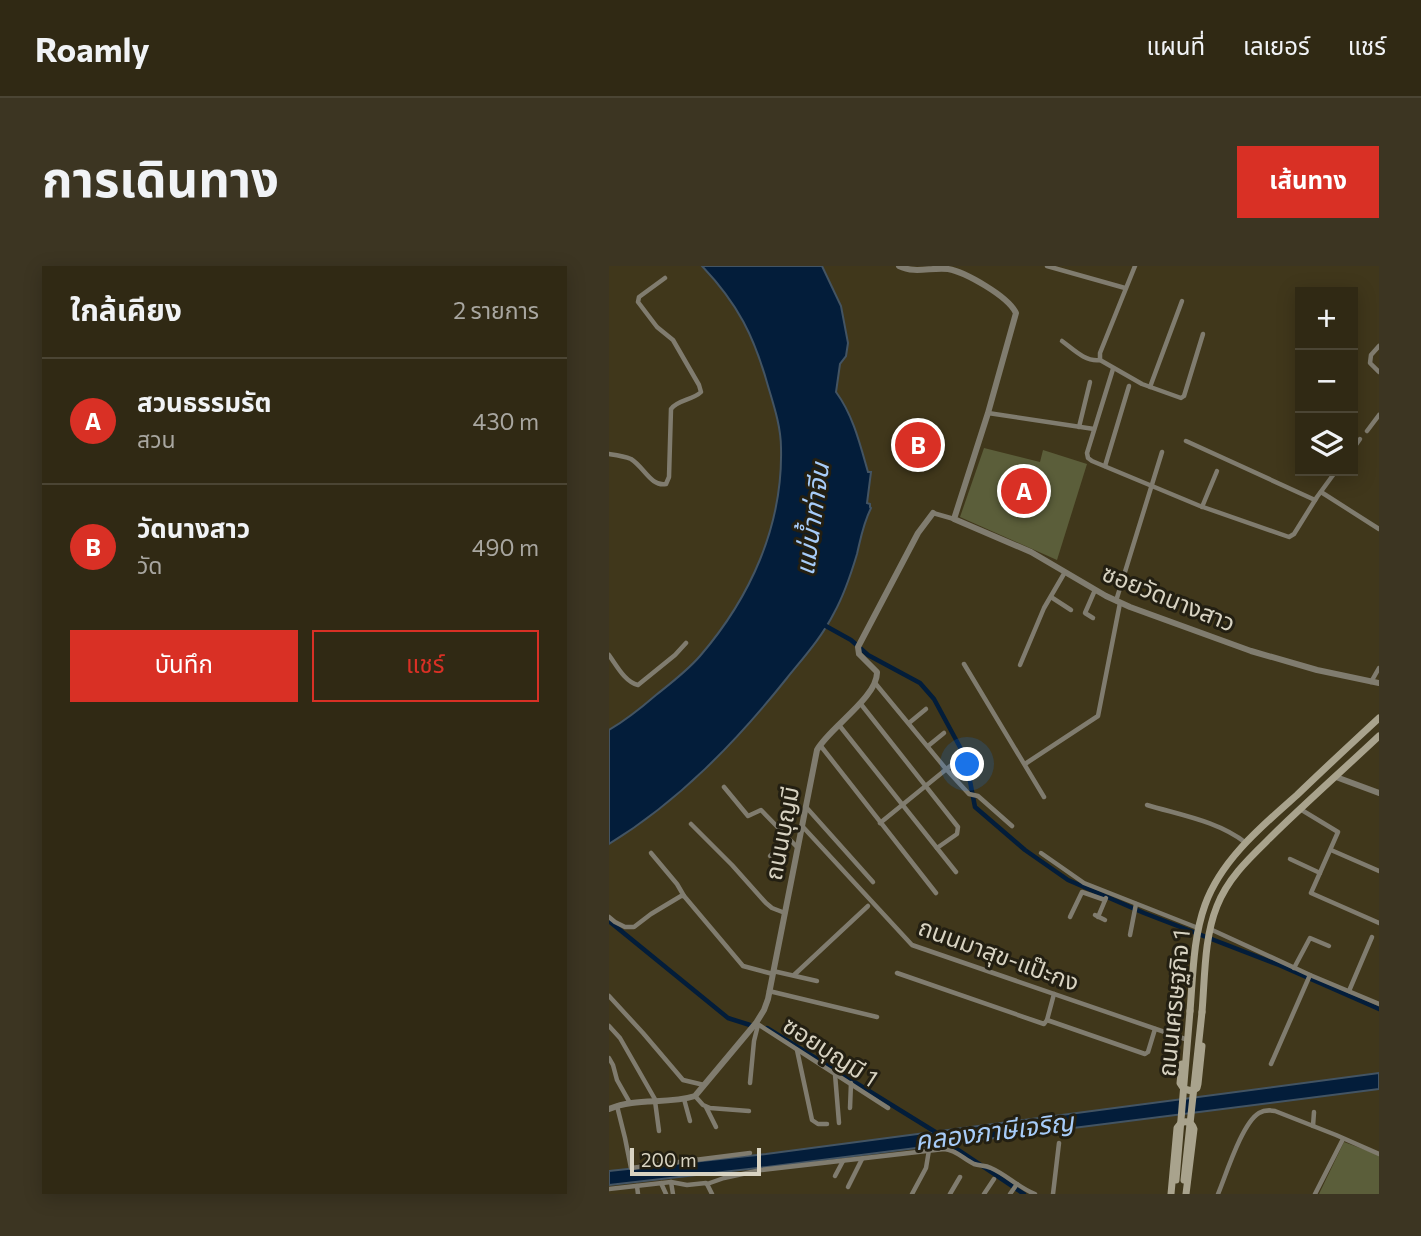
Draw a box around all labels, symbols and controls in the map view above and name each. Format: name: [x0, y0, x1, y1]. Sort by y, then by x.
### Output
text: Roamly: [35, 28, 150, 69]
text: แผนที่: [1147, 31, 1205, 60]
text: เลเยอร์: [1243, 31, 1310, 60]
text: แชร์: [1348, 31, 1386, 60]
button: เส้นทาง: [1237, 146, 1379, 218]
text: การเดินทาง: [42, 147, 279, 207]
map controls: [1295, 287, 1358, 476]
button: +: [1295, 287, 1358, 350]
text: ใกล้เคียง: [70, 290, 182, 327]
text: 2 รายการ: [453, 296, 539, 324]
button: −: [1295, 350, 1358, 413]
text: สวนธรรมรัต: [137, 386, 272, 417]
text: A: [85, 407, 101, 435]
text: 430 m: [473, 407, 539, 435]
button: layers: [1295, 413, 1358, 476]
pin: B: [895, 419, 941, 471]
text: สวน: [137, 425, 176, 453]
water label: แม่น้ำท่าจีน: [787, 459, 835, 577]
pin: A: [1001, 465, 1047, 517]
text: วัดนางสาว: [137, 512, 250, 543]
text: B: [85, 533, 101, 561]
text: 490 m: [472, 533, 539, 561]
text: วัด: [137, 551, 162, 579]
street label: ซอยวัดนางสาว: [1098, 557, 1240, 637]
button: บันทึก: [70, 630, 298, 702]
button: แชร์: [312, 630, 539, 702]
your location: [950, 747, 984, 781]
street label: ถนนบุญมี: [758, 784, 806, 883]
street label: ถนนมาสุข-แป๊ะกง: [914, 912, 1083, 998]
street label: ถนนเศรษฐกิจ 1: [1151, 928, 1195, 1078]
street label: ซอยบุญมี 1: [777, 1010, 884, 1094]
water label: คลองภาษีเจริญ: [913, 1105, 1076, 1155]
scale bar: [630, 1145, 761, 1177]
text: 200 m: [641, 1148, 697, 1171]

